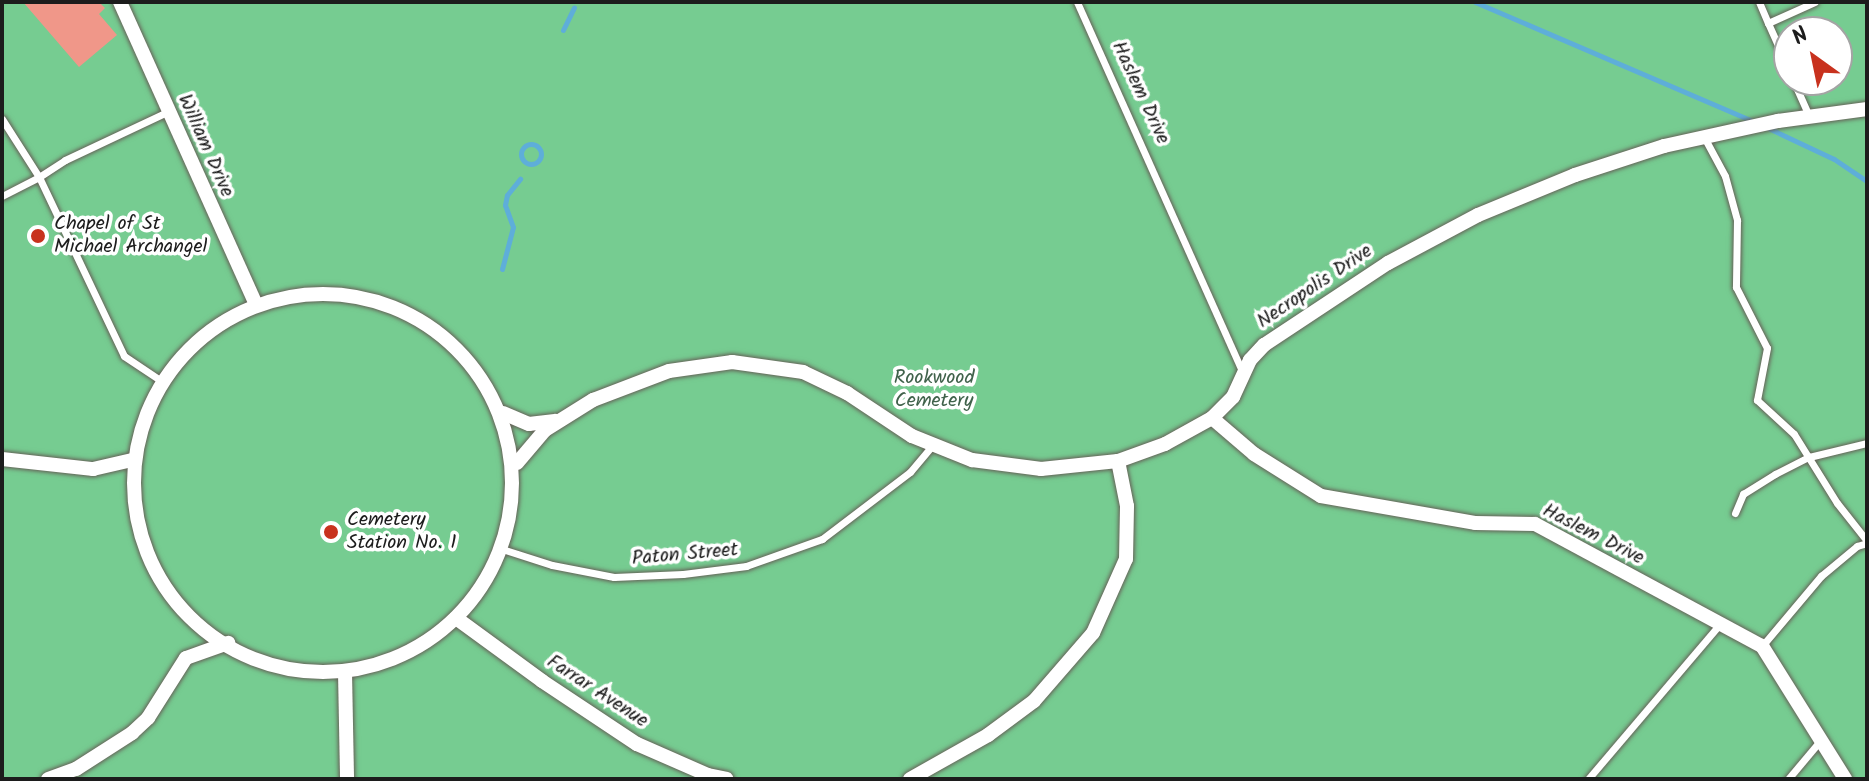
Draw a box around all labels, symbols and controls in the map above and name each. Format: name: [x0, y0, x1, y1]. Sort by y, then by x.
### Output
north arrow: [1773, 16, 1853, 96]
text: N: [1785, 19, 1816, 56]
street label: Haslem Drive: [1106, 38, 1174, 148]
street label: William Drive: [172, 91, 238, 201]
place label: Chapel of St Michael Archangel: [54, 212, 207, 259]
marker: Chapel of St Michael Archangel: [29, 227, 47, 245]
street label: Necropolis Drive: [1253, 240, 1377, 334]
park label: Rookwood Cemetery: [894, 367, 974, 414]
street label: Haslem Drive: [1538, 499, 1648, 571]
place label: Cemetery Station No. 1: [347, 508, 457, 555]
marker: Cemetery Station No. 1: [322, 523, 340, 541]
street label: Paton Street: [631, 538, 739, 572]
street label: Farrar Avenue: [542, 650, 652, 734]

